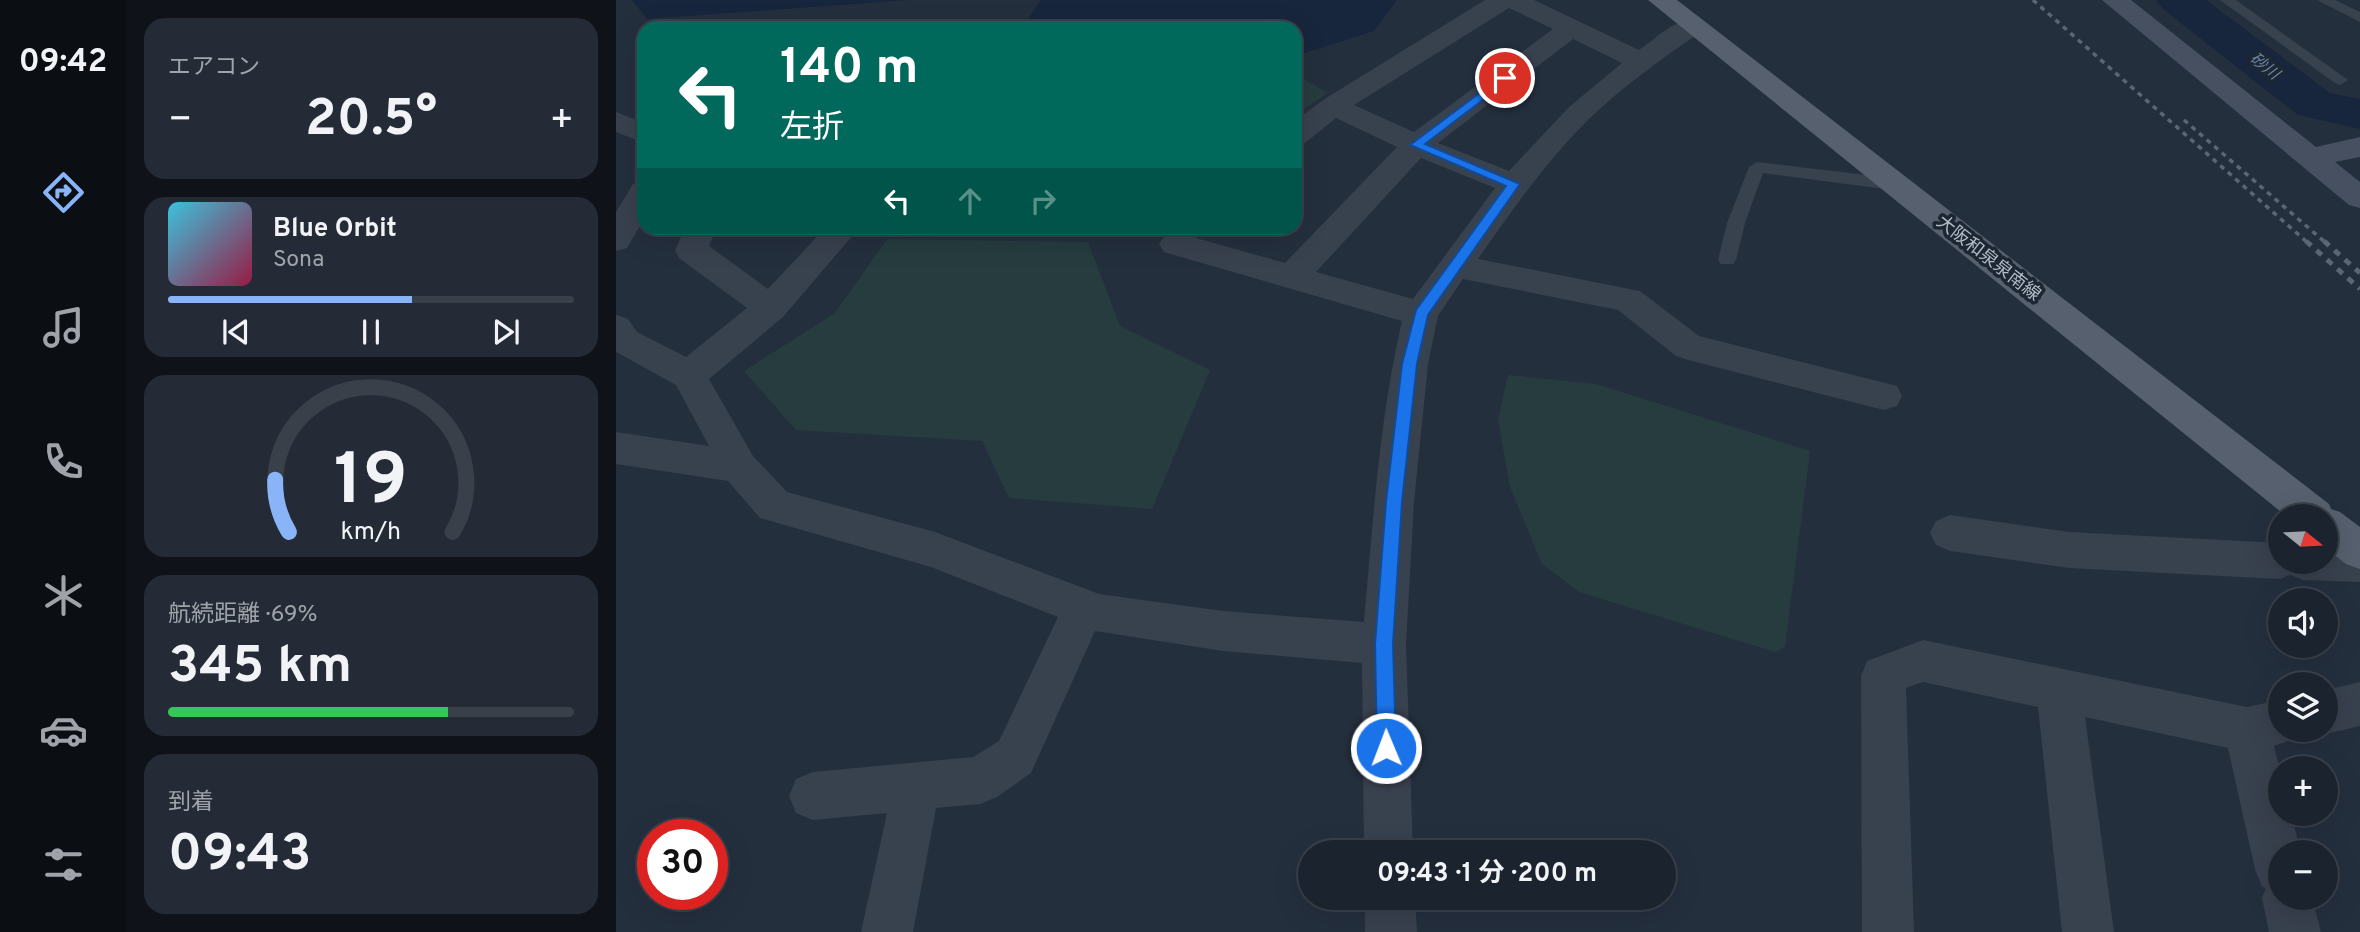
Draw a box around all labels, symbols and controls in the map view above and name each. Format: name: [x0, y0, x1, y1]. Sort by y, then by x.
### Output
text: 140 m: [780, 39, 919, 101]
text: 09:42: [19, 43, 107, 83]
pin: [1475, 48, 1535, 108]
icon: left: [665, 49, 756, 140]
water label: 砂川: [2245, 49, 2284, 86]
text: エアコン: [168, 54, 260, 83]
icon: arrive: [1486, 59, 1524, 97]
text: 20.5°: [305, 88, 437, 154]
text: −: [168, 97, 193, 146]
text: +: [549, 97, 574, 146]
text: 左折: [780, 109, 844, 149]
icon: directions: [39, 168, 88, 217]
icon: left: [878, 182, 916, 220]
icon: ahead: [951, 182, 989, 220]
icon: right: [1024, 182, 1062, 220]
street label: 大阪和泉泉南線: [1931, 211, 2045, 307]
text: Blue Orbit: [273, 213, 397, 246]
text: Sona: [273, 246, 324, 275]
icon: music: [39, 303, 88, 352]
icon: previous: [217, 313, 255, 351]
icon: pause: [352, 313, 390, 351]
icon: next: [487, 313, 525, 351]
icon: phone: [39, 437, 88, 486]
text: 19: [334, 438, 408, 530]
north arrow: [2268, 504, 2338, 574]
map controls: [2268, 504, 2338, 910]
text: km/h: [341, 517, 401, 549]
icon: climate: [39, 571, 88, 620]
button: sound: [2268, 588, 2338, 658]
text: 航続距離 · 69%: [168, 601, 317, 630]
text: 345 km: [168, 635, 352, 701]
button: layers: [2268, 672, 2338, 742]
icon: car: [39, 706, 88, 755]
position arrow: [1349, 711, 1423, 785]
button: +: [2268, 756, 2338, 826]
text: 到着: [168, 789, 214, 818]
speed limit sign: 30: [637, 819, 728, 910]
text: 09:43: [168, 823, 311, 889]
icon: filters: [39, 840, 88, 889]
button: −: [2268, 840, 2338, 910]
text: 09:43 · 1 分 · 200 m: [1377, 858, 1597, 891]

